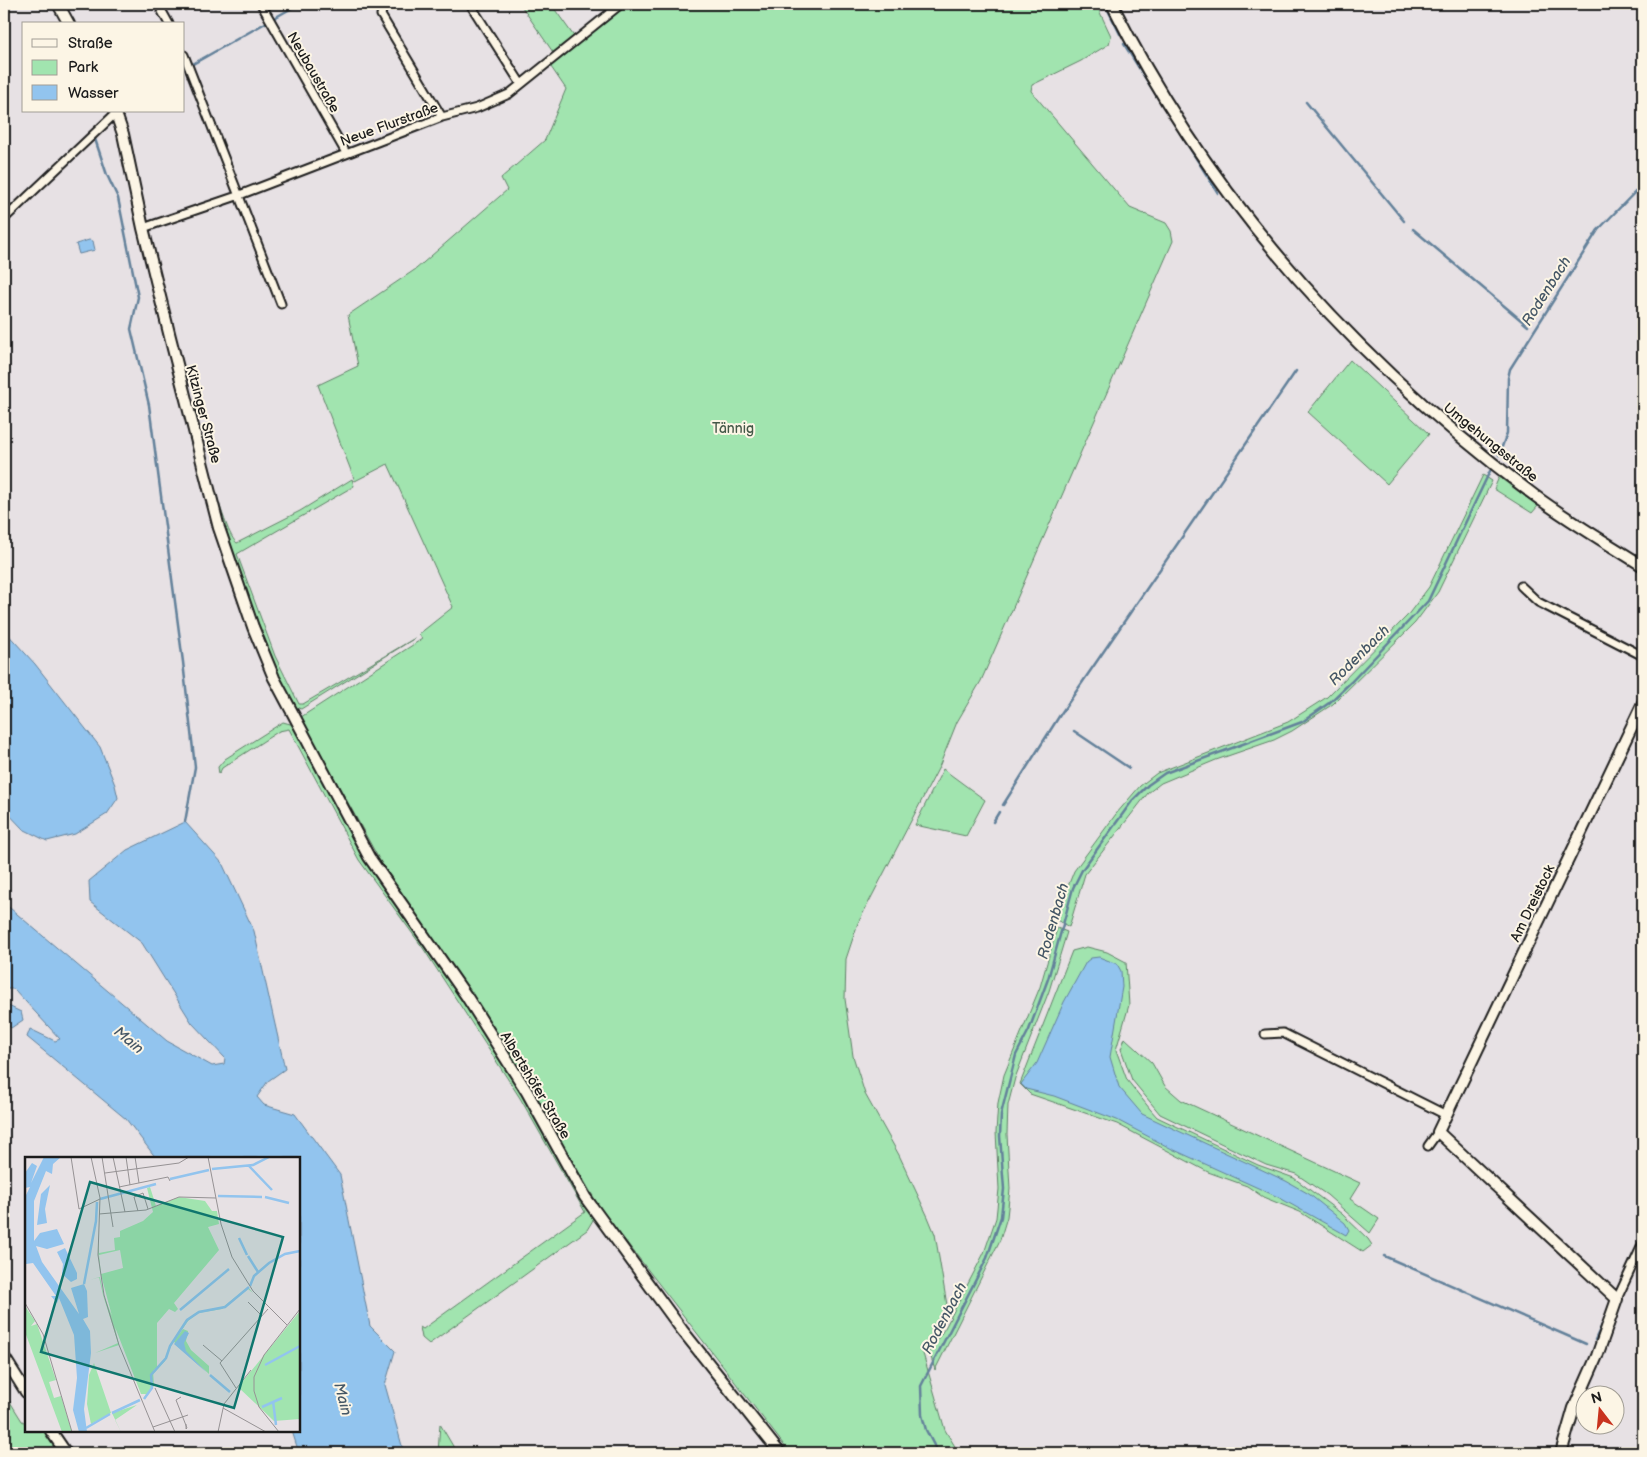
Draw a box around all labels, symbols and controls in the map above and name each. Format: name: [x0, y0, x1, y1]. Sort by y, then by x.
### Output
legend: [22, 22, 185, 112]
street label: Neubaustraße: [284, 29, 343, 116]
text: Straße: [68, 34, 113, 53]
text: Park: [68, 58, 99, 77]
text: Wasser: [68, 84, 119, 103]
street label: Neue Flurstraße: [338, 99, 441, 150]
water label: Rodenbach: [1518, 253, 1575, 329]
street label: Kitzinger Straße: [182, 363, 225, 465]
street label: Umgehungsstraße: [1440, 399, 1541, 486]
park label: Tännig: [712, 420, 754, 437]
water label: Rodenbach: [1325, 621, 1394, 690]
street label: Am Dreistock: [1506, 862, 1558, 944]
water label: Rodenbach: [1034, 881, 1073, 961]
water label: Main: [110, 1022, 147, 1058]
street label: Albertshöfer Straße: [497, 1029, 574, 1142]
inset map: [25, 1157, 300, 1432]
water label: Rodenbach: [918, 1279, 971, 1357]
water label: Main: [329, 1381, 356, 1418]
north arrow: [1574, 1384, 1624, 1434]
text: N: [1589, 1388, 1604, 1408]

